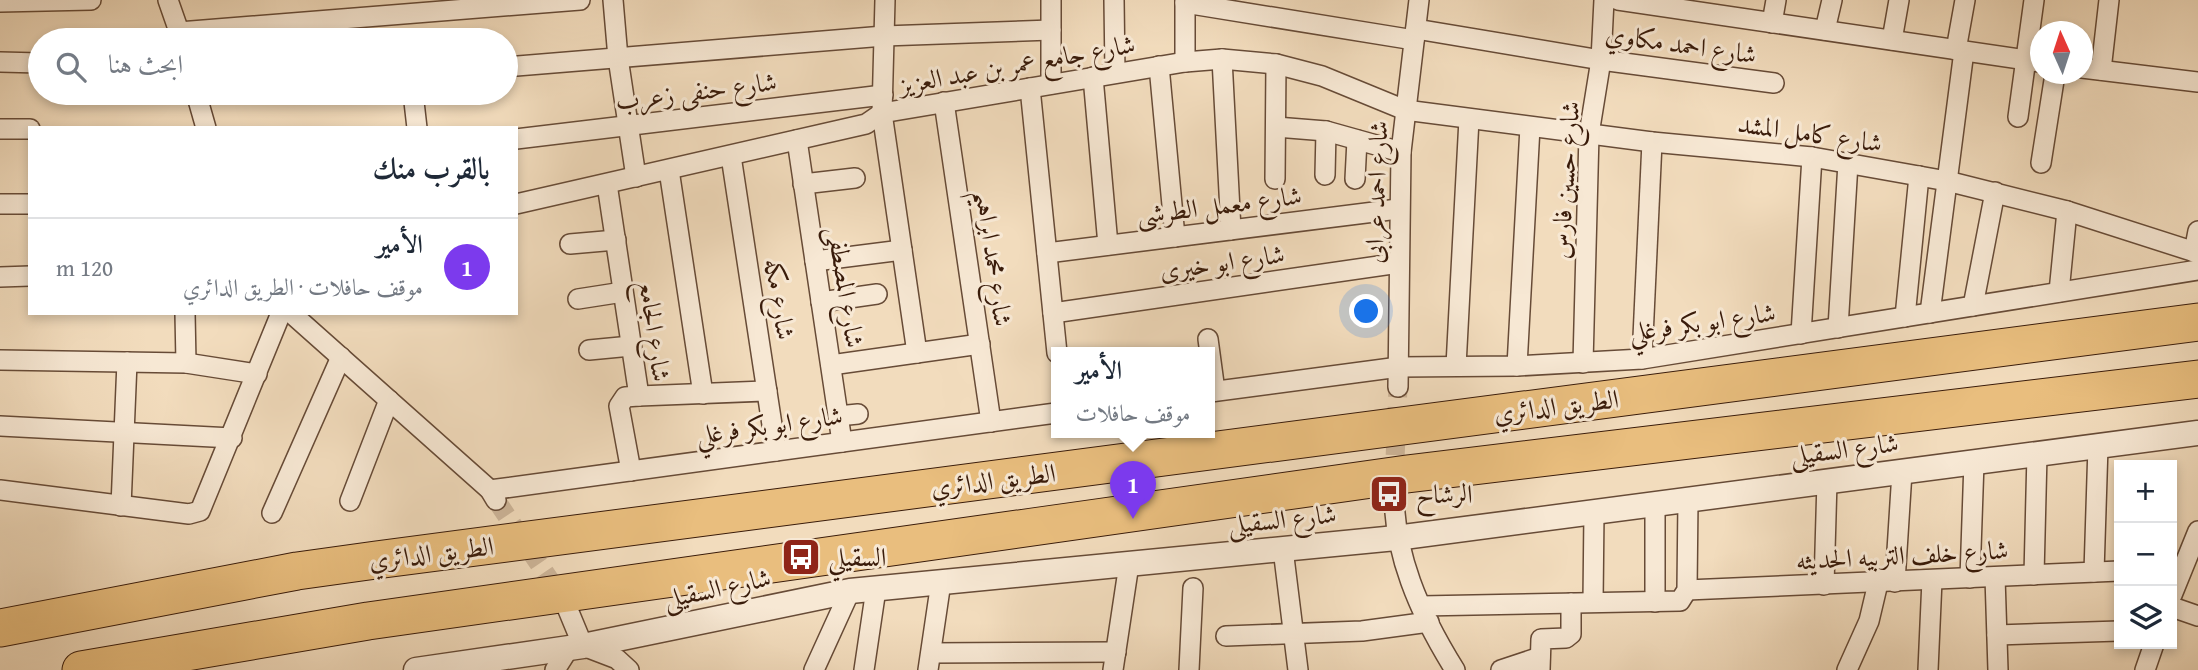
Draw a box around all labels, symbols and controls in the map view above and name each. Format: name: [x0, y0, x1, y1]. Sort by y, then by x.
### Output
street label: شارع احمد مكاوي: [1602, 14, 1759, 76]
north arrow: [2030, 21, 2093, 84]
street label: شارع جامع عمر بن عبد العزيز: [893, 24, 1139, 109]
search box: [28, 28, 518, 105]
text: ابحث هنا: [108, 44, 183, 83]
icon: search: [52, 48, 90, 86]
street label: شارع حنفى زعرب: [613, 61, 779, 123]
street label: شارع حسين فارس: [1540, 100, 1592, 260]
street label: شارع كامل المشد: [1735, 103, 1885, 165]
street label: شارع احمد عرابى: [1354, 120, 1400, 264]
text: بالقرب منك: [373, 146, 490, 190]
street label: شارع معمل الطرشى: [1134, 175, 1304, 237]
street label: شارع محمد ابراهيم: [959, 187, 1023, 330]
street label: شارع المصطفى: [815, 223, 875, 351]
text: الأمير: [376, 224, 423, 263]
street label: شارع ابو خيرى: [1157, 233, 1287, 293]
text: 120 m: [56, 251, 113, 284]
text: 1: [461, 251, 473, 284]
street label: شارع مكه: [752, 255, 806, 343]
text: موقف حافلات · الطريق الدائري: [183, 270, 423, 303]
street label: شارع الجامع: [624, 278, 682, 385]
street label: شارع ابو بكر فرغلي: [1626, 292, 1779, 357]
your location: [1349, 294, 1383, 328]
popup: [1051, 347, 1215, 438]
text: الأمير: [1075, 350, 1122, 389]
street label: الطريق الدائري: [1491, 378, 1621, 435]
street label: شارع ابو بكر فرغلي: [693, 395, 846, 460]
text: موقف حافلات: [1075, 396, 1191, 429]
street label: شارع السقيلى: [1787, 422, 1901, 477]
street label: الطريق الدائري: [928, 452, 1058, 509]
map controls: [2114, 460, 2177, 649]
button: +: [2114, 460, 2177, 523]
pin: 1: [1110, 461, 1156, 519]
bus stop icon: الرشاح: [1368, 473, 1410, 515]
place label: الرشاح: [1416, 474, 1473, 518]
street label: شارع السقيلى: [1226, 493, 1339, 547]
button: −: [2114, 523, 2177, 586]
street label: الطريق الدائري: [366, 525, 496, 582]
street label: شارع خلف التربيه الحديثه: [1795, 529, 2009, 583]
bus stop icon: السقيلي: [780, 536, 822, 578]
place label: السقيلي: [828, 537, 886, 582]
street label: شارع السقيلى: [659, 557, 775, 621]
button: layers: [2114, 586, 2177, 649]

